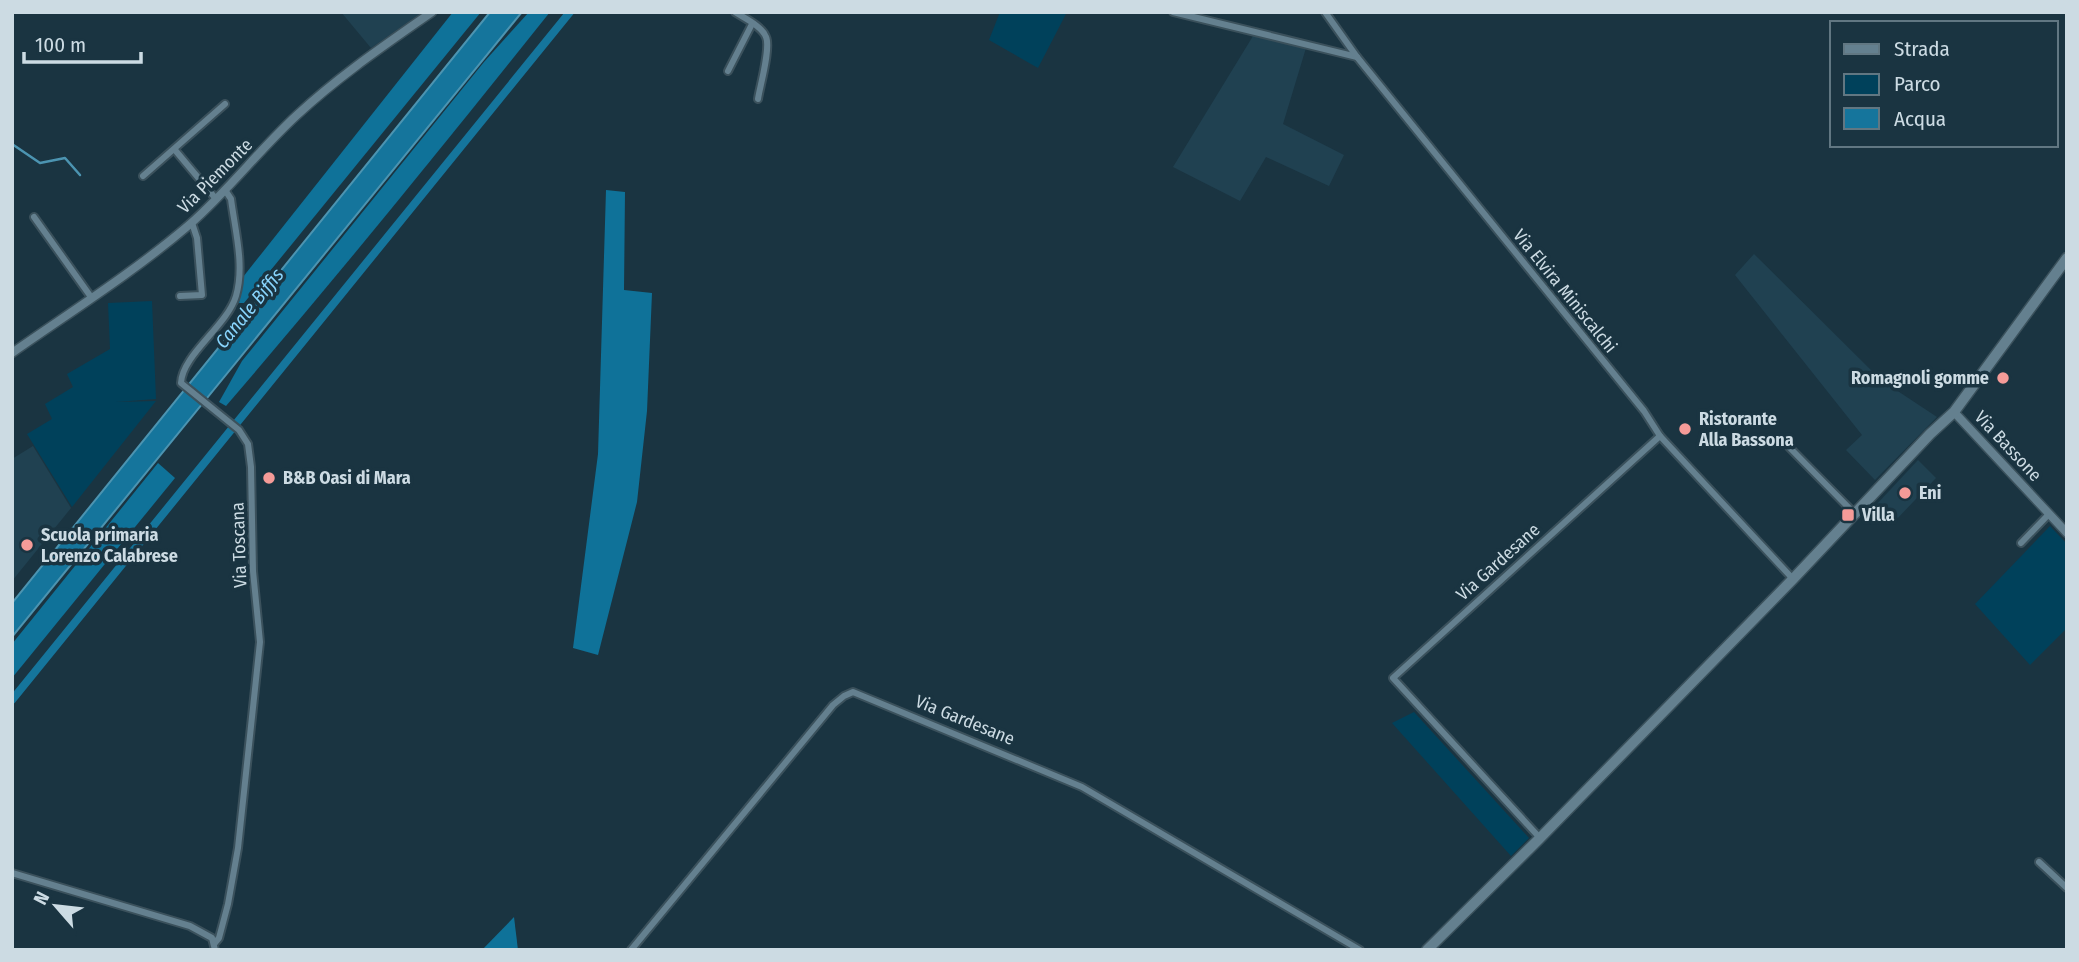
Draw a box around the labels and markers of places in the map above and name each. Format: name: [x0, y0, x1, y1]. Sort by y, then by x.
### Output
place label: Romagnoli gomme: [1851, 367, 1989, 389]
marker: Romagnoli gomme: [1995, 370, 2011, 386]
place label: Ristorante Alla Bassona: [1698, 408, 1794, 451]
marker: Ristorante Alla Bassona: [1677, 421, 1693, 437]
place label: B&B Oasi di Mara: [283, 467, 411, 489]
marker: B&B Oasi di Mara: [261, 470, 277, 486]
place label: Eni: [1919, 482, 1941, 504]
marker: Eni: [1897, 485, 1913, 501]
place label: Villa: [1861, 504, 1895, 526]
marker: Villa: [1840, 507, 1856, 523]
place label: Scuola primaria Lorenzo Calabrese: [41, 524, 178, 567]
marker: Scuola primaria Lorenzo Calabrese: [19, 537, 35, 553]

